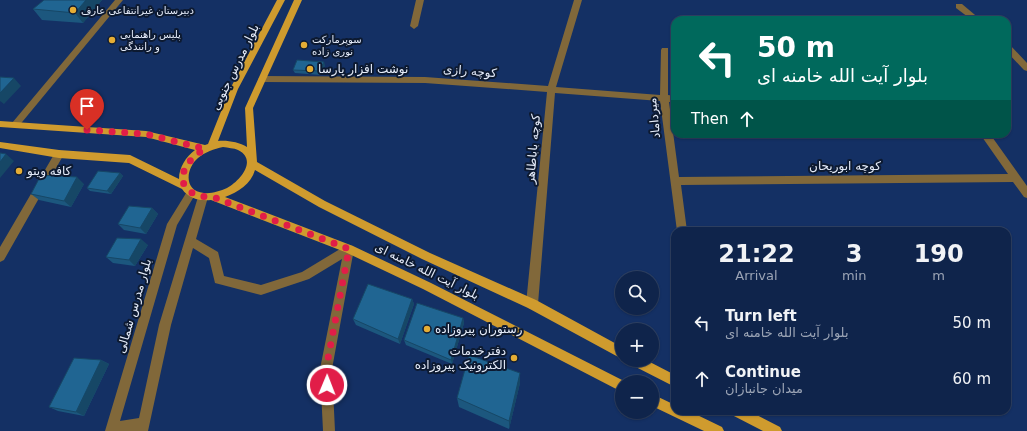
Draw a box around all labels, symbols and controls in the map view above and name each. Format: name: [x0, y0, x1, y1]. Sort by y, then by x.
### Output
marker: دبیرستان غیرانتفاعی عارف: [68, 5, 78, 15]
place label: دبیرستان غیرانتفاعی عارف: [81, 5, 194, 16]
street label: بلوار مدرس جنوبی: [208, 22, 263, 113]
place label: پلیس راهنمایی و رانندگی: [120, 29, 181, 53]
text: 50 m: [757, 31, 835, 64]
icon: left: [691, 32, 743, 84]
place label: سوپرمارکت نوری زاده: [312, 34, 362, 57]
marker: پلیس راهنمایی و رانندگی: [107, 35, 117, 45]
marker: سوپرمارکت نوری زاده: [299, 40, 309, 50]
place label: نوشت افزار پارسا: [318, 62, 408, 77]
street label: کوچه رازی: [442, 62, 498, 81]
marker: نوشت افزار پارسا: [305, 64, 315, 74]
text: بلوار آیت الله خامنه ای: [757, 65, 928, 86]
pin: [70, 89, 104, 130]
icon: arrive: [76, 95, 98, 117]
street label: میرداماد: [645, 97, 664, 139]
icon: ahead: [736, 108, 758, 130]
text: Then: [691, 110, 728, 128]
street label: کوچه باباطاهر: [523, 113, 544, 185]
street label: کوچه ابوریحان: [809, 159, 881, 174]
place label: کافه ویتو: [26, 164, 72, 179]
marker: کافه ویتو: [14, 166, 24, 176]
street label: بلوار آیت الله خامنه ای: [372, 239, 482, 303]
text: 21:22: [718, 240, 795, 268]
text: 3: [846, 240, 862, 268]
text: 190: [914, 240, 964, 268]
street label: بلوار مدرس شمالی: [114, 257, 155, 355]
text: Arrival: [735, 268, 778, 283]
text: min: [842, 268, 866, 283]
text: m: [932, 268, 945, 283]
map controls: [615, 271, 659, 419]
button: search: [615, 271, 659, 315]
text: Turn left: [725, 307, 797, 325]
icon: left: [691, 312, 713, 334]
text: 50 m: [953, 314, 991, 332]
place label: رستوران پیروزاده: [435, 322, 523, 337]
button: +: [615, 323, 659, 367]
marker: رستوران پیروزاده: [422, 324, 432, 334]
text: بلوار آیت الله خامنه ای: [725, 325, 849, 340]
place label: دفترخدمات الکترونیک پیروزاده: [415, 344, 506, 373]
marker: دفترخدمات الکترونیک پیروزاده: [509, 353, 519, 363]
text: Continue: [725, 363, 801, 381]
position arrow: [306, 364, 348, 406]
icon: ahead: [691, 368, 713, 390]
text: 60 m: [953, 370, 991, 388]
button: −: [615, 375, 659, 419]
text: میدان جانبازان: [725, 381, 803, 396]

